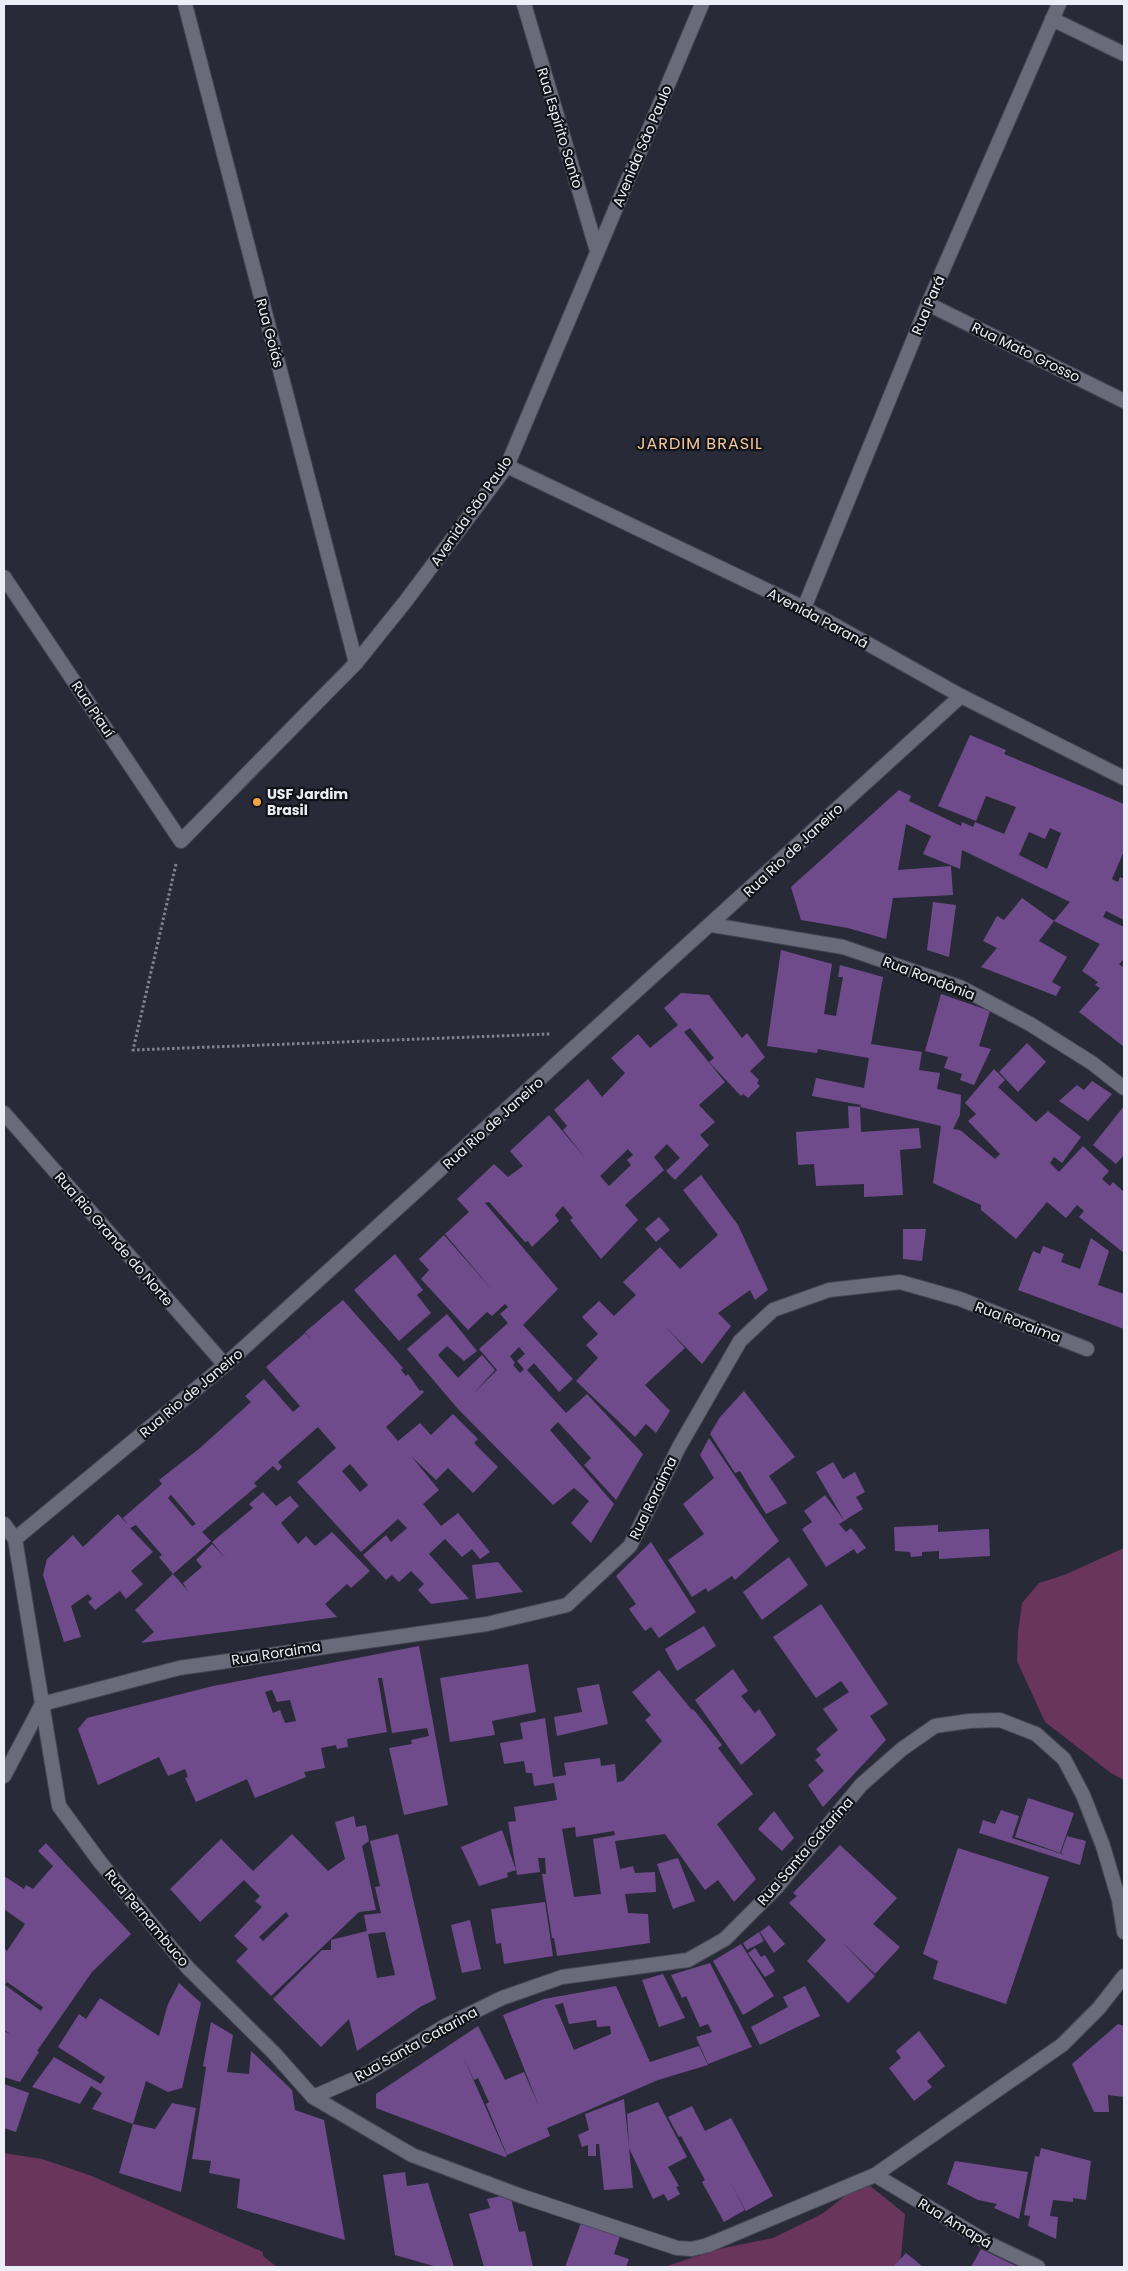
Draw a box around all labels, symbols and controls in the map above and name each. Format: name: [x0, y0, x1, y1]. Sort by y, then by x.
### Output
street label: Rua Espírito Santo: [532, 65, 588, 191]
street label: Avenida São Paulo: [607, 82, 677, 210]
street label: Rua Pará: [906, 272, 950, 338]
street label: Rua Goiás: [251, 296, 289, 370]
street label: Rua Mato Grosso: [968, 317, 1084, 387]
district label: JARDIM BRASIL: [637, 432, 763, 455]
street label: Avenida São Paulo: [425, 452, 517, 570]
street label: Avenida Paraná: [764, 583, 872, 653]
street label: Rua Piauí: [67, 677, 120, 742]
place label: USF Jardim Brasil: [267, 784, 348, 820]
marker: USF Jardim Brasil: [251, 796, 263, 808]
street label: Rua Rio de Janeiro: [739, 799, 847, 901]
street label: Rua Rondônia: [880, 951, 978, 1005]
street label: Rua Rio de Janeiro: [438, 1072, 548, 1174]
street label: Rua Rio Grande do Norte: [50, 1168, 178, 1311]
street label: Rua Roraima: [972, 1297, 1064, 1347]
street label: Rua Rio de Janeiro: [135, 1344, 247, 1442]
street label: Rua Roraima: [624, 1453, 682, 1543]
street label: Rua Roraima: [230, 1636, 322, 1670]
street label: Rua Santa Catarina: [752, 1793, 858, 1909]
street label: Rua Pernambuco: [100, 1865, 194, 1971]
street label: Rua Santa Catarina: [351, 2002, 481, 2086]
street label: Rua Amapá: [914, 2193, 996, 2253]

